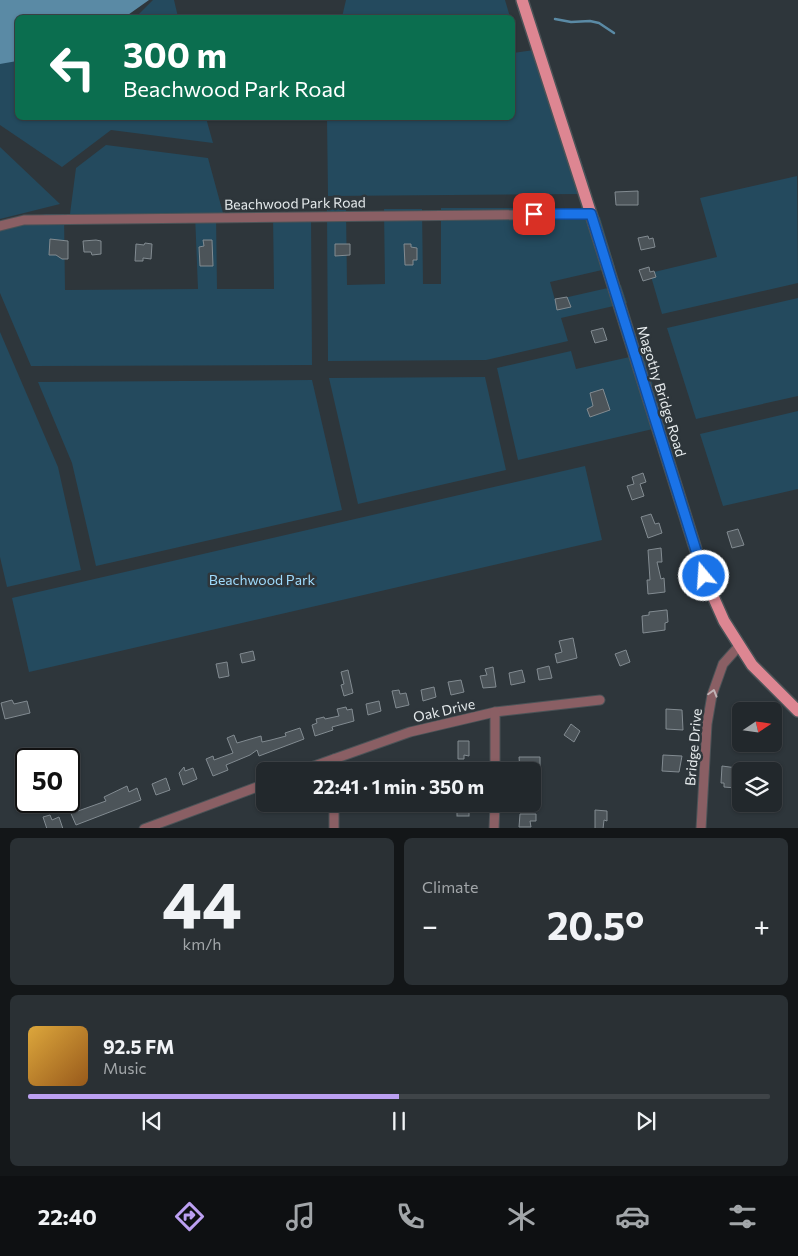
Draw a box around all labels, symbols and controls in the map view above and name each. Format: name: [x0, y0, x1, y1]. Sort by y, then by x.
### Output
text: 300 m: [123, 32, 227, 75]
icon: left: [40, 35, 105, 100]
text: Beachwood Park Road: [123, 75, 346, 102]
street label: Beachwood Park Road: [224, 193, 366, 213]
pin: [513, 193, 555, 235]
icon: arrive: [520, 200, 548, 228]
street label: Magothy Bridge Road: [634, 323, 690, 459]
position arrow: [677, 549, 729, 601]
park label: Beachwood Park: [209, 571, 316, 588]
one-way arrow: [708, 689, 718, 698]
street label: Oak Drive: [411, 695, 477, 725]
north arrow: [732, 702, 782, 752]
map controls: [732, 702, 782, 812]
street label: Bridge Drive: [681, 708, 705, 786]
speed limit sign: 50: [15, 748, 80, 813]
button: layers: [732, 762, 782, 812]
text: 22:41 · 1 min · 350 m: [313, 775, 484, 798]
text: 44: [162, 862, 242, 941]
text: Climate: [422, 877, 478, 896]
text: 20.5°: [547, 901, 644, 948]
text: −: [422, 908, 438, 942]
text: +: [754, 908, 770, 942]
text: km/h: [183, 934, 221, 953]
text: 92.5 FM: [103, 1035, 174, 1058]
text: Music: [103, 1058, 147, 1077]
icon: previous: [138, 1107, 166, 1135]
icon: pause: [385, 1107, 413, 1135]
icon: next: [632, 1107, 660, 1135]
icon: directions: [172, 1199, 207, 1234]
icon: music: [283, 1199, 318, 1234]
icon: phone: [393, 1199, 428, 1234]
icon: climate: [504, 1199, 539, 1234]
icon: car: [615, 1199, 650, 1234]
icon: filters: [725, 1199, 760, 1234]
text: 22:40: [38, 1203, 97, 1230]

